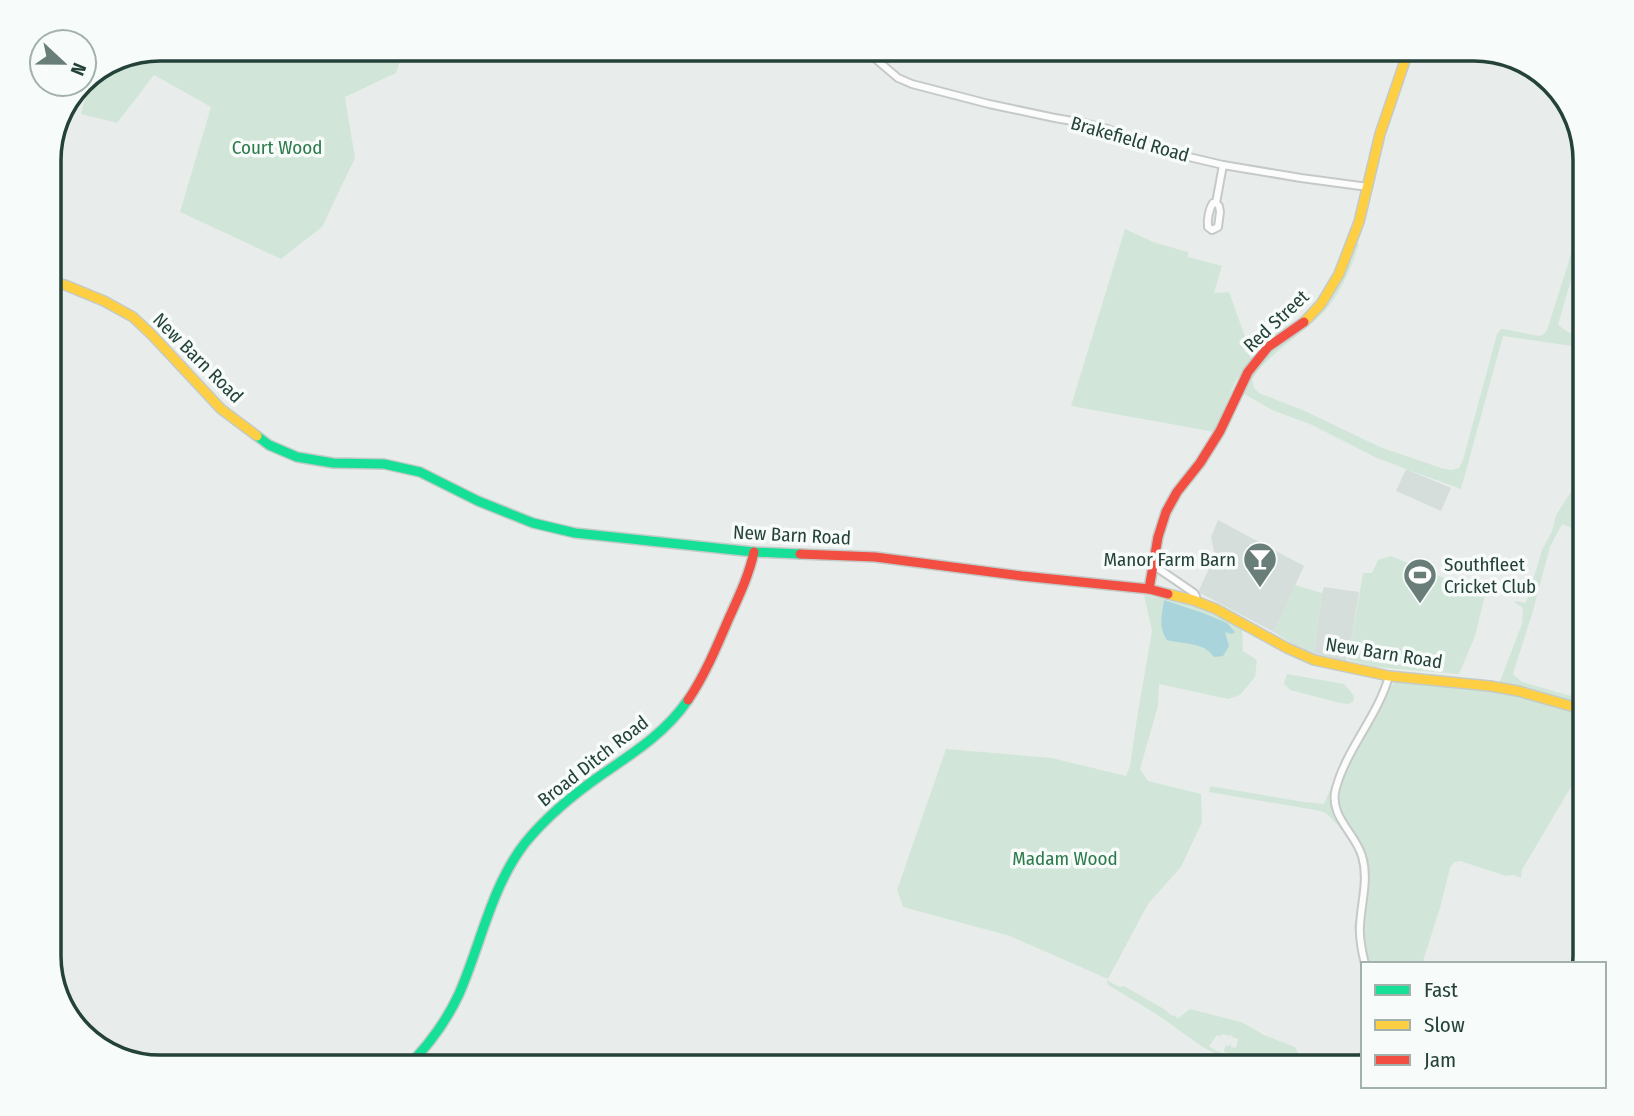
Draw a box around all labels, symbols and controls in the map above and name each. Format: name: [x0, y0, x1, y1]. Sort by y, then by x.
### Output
north arrow: [28, 28, 98, 98]
text: N: [66, 60, 91, 79]
street label: Brakefield Road: [1068, 111, 1192, 167]
park label: Court Wood: [232, 136, 322, 159]
street label: Red Street: [1239, 284, 1314, 357]
street label: New Barn Road: [148, 308, 248, 408]
street label: New Barn Road: [732, 520, 852, 550]
bar icon: Manor Farm Barn: [1241, 540, 1279, 589]
place label: Manor Farm Barn: [1104, 548, 1236, 571]
place label: Southfleet Cricket Club: [1444, 553, 1536, 598]
sports icon: Southfleet Cricket Club: [1401, 556, 1439, 605]
street label: New Barn Road: [1324, 632, 1444, 674]
street label: Broad Ditch Road: [533, 711, 653, 811]
park label: Madam Wood: [1012, 847, 1118, 870]
legend: [1361, 962, 1606, 1088]
text: Fast: [1424, 977, 1458, 1003]
text: Slow: [1424, 1012, 1465, 1038]
text: Jam: [1424, 1047, 1456, 1073]

